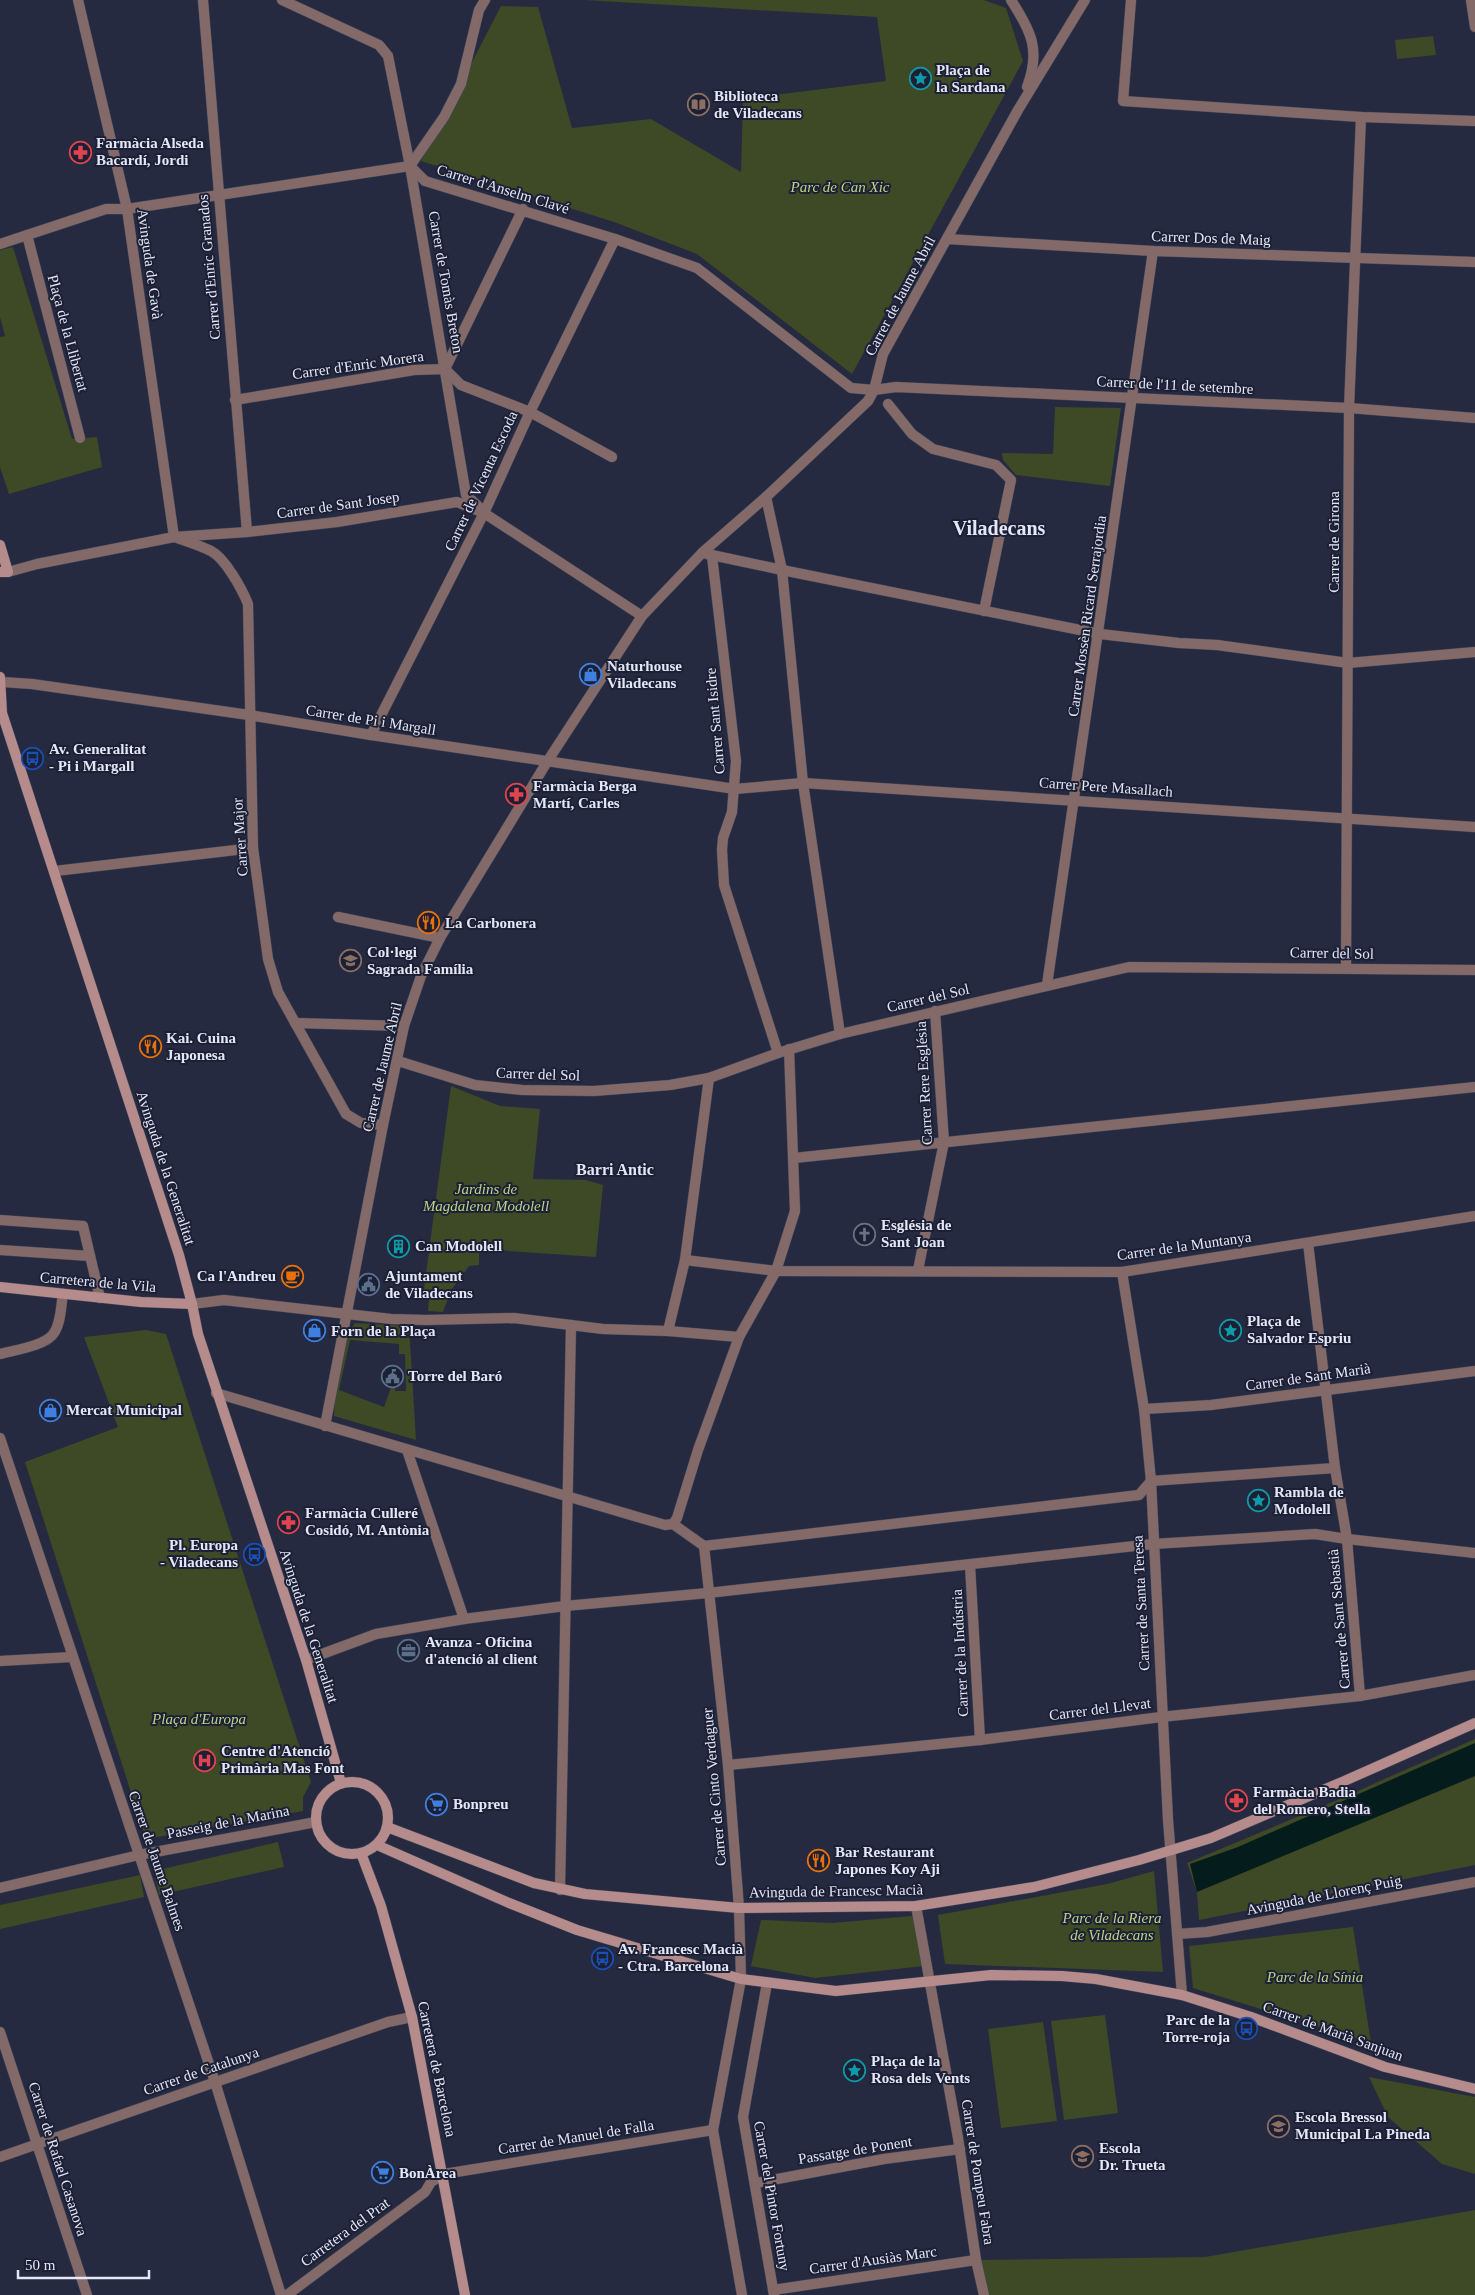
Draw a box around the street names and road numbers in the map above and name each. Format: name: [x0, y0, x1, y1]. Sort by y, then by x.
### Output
street label: Carrer d'Anselm Clavé: [435, 161, 571, 217]
street label: Carrer d'Enric Granados: [195, 193, 223, 340]
street label: Avinguda de Gavà: [134, 208, 166, 321]
street label: Carrer de Tomàs Breton: [426, 210, 466, 355]
street label: Carrer Dos de Maig: [1151, 228, 1272, 248]
street label: Carrer de Jaume Abril: [862, 234, 938, 358]
street label: Plaça de la Llibertat: [45, 273, 92, 394]
street label: Carrer d'Enric Morera: [291, 348, 425, 382]
street label: Carrer de l'11 de setembre: [1096, 373, 1254, 397]
street label: Carrer de Vicenta Escoda: [442, 408, 521, 553]
street label: Carrer de Sant Josep: [276, 488, 400, 522]
street label: Carrer de Girona: [1326, 491, 1342, 593]
street label: Carrer Mossèn Ricard Serrajordia: [1065, 514, 1109, 718]
street label: Carrer Sant Isidre: [702, 667, 728, 775]
street label: Carrer de Pi i Margall: [305, 702, 437, 738]
street label: Carrer Pere Masallach: [1039, 774, 1174, 800]
street label: Carrer Major: [229, 797, 251, 877]
street label: Carrer del Sol: [1290, 944, 1374, 962]
street label: Carrer del Sol: [885, 981, 971, 1015]
street label: Carrer de Jaume Abril: [359, 1000, 405, 1134]
street label: Carrer Rere Església: [913, 1020, 935, 1145]
street label: Carrer del Sol: [496, 1065, 580, 1083]
street label: Avinguda de la Generalitat: [134, 1089, 199, 1248]
street label: Carrer de la Muntanya: [1116, 1229, 1252, 1263]
street label: Carretera de la Vila: [39, 1269, 157, 1295]
street label: Carrer de Sant Marià: [1244, 1360, 1372, 1394]
street label: Carrer de Santa Teresa: [1129, 1534, 1153, 1671]
street label: Avinguda de la Generalitat: [277, 1547, 342, 1706]
street label: Carrer de Sant Sebastià: [1325, 1548, 1353, 1690]
street label: Carrer de la Indústria: [949, 1588, 971, 1717]
street label: Carrer del Llevat: [1048, 1695, 1153, 1723]
street label: Carrer de Cinto Verdaguer: [699, 1707, 729, 1867]
street label: Carrer de Jaume Balmes: [126, 1789, 189, 1933]
street label: Passeig de la Marina: [165, 1802, 291, 1842]
street label: Avinguda de Llorenç Puig: [1245, 1872, 1403, 1918]
street label: Avinguda de Francesc Macià: [749, 1881, 924, 1901]
street label: Carrer de Marià Sanjuan: [1261, 1998, 1406, 2064]
street label: Carretera de Barcelona: [415, 2000, 459, 2139]
street label: Carrer de Catalunya: [141, 2044, 261, 2098]
street label: Carrer de Rafael Casanova: [25, 2080, 91, 2238]
street label: Carrer de Pompeu Fabra: [959, 2098, 997, 2246]
street label: Carrer de Manuel de Falla: [497, 2117, 655, 2157]
street label: Carrer del Pintor Fortuny: [751, 2120, 793, 2273]
street label: Passatge de Ponent: [797, 2133, 914, 2167]
street label: Carretera del Prat: [298, 2194, 393, 2270]
street label: Carrer d'Ausiàs Marc: [808, 2243, 938, 2277]

